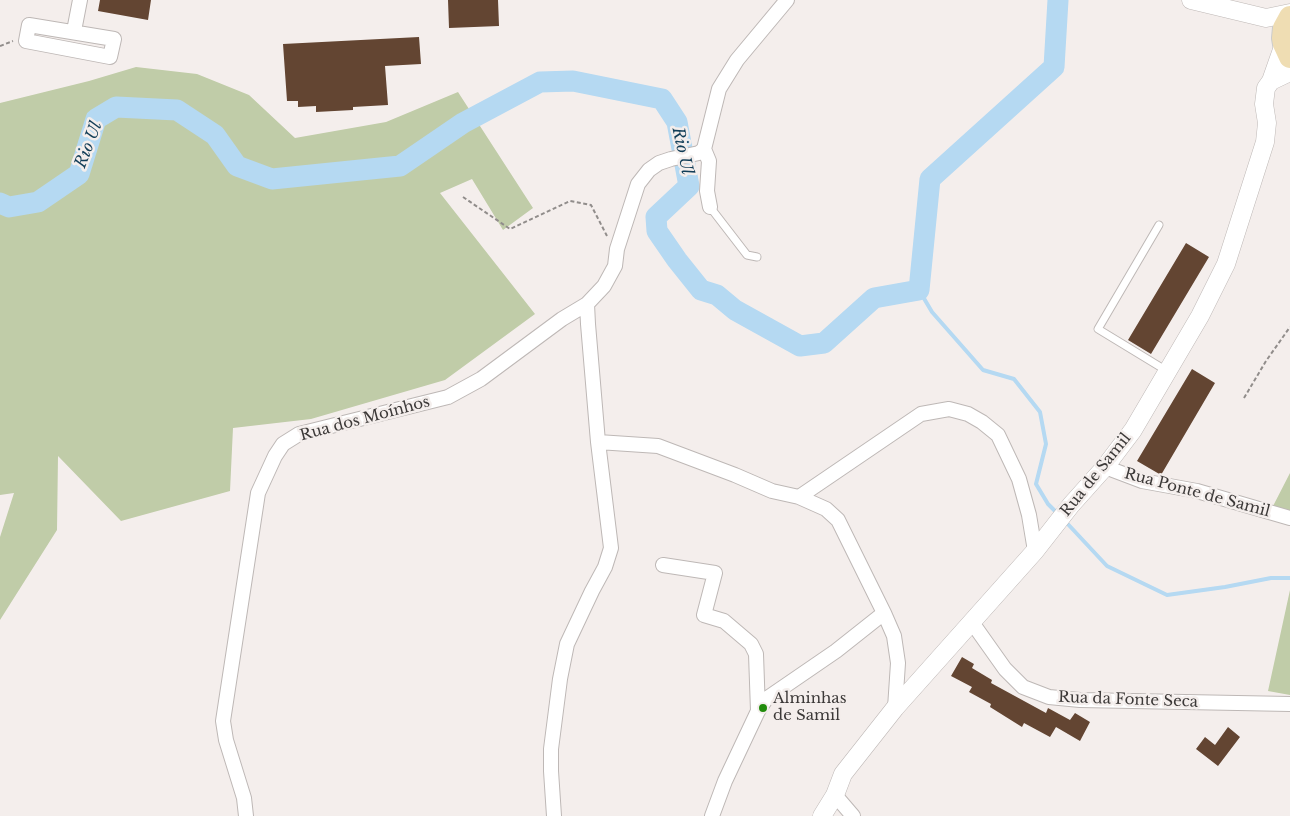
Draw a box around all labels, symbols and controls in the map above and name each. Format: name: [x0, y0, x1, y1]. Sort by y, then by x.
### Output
water label: Rio Ul: [71, 119, 107, 171]
water label: Rio Ul: [668, 126, 696, 176]
street label: Rua dos Moínhos: [298, 393, 432, 445]
street label: Rua de Samil: [1057, 430, 1135, 520]
street label: Rua Ponte de Samil: [1122, 465, 1272, 521]
street label: Rua da Fonte Seca: [1058, 689, 1198, 711]
place label: Alminhas de Samil: [773, 690, 846, 725]
marker: Alminhas de Samil: [757, 702, 769, 714]

